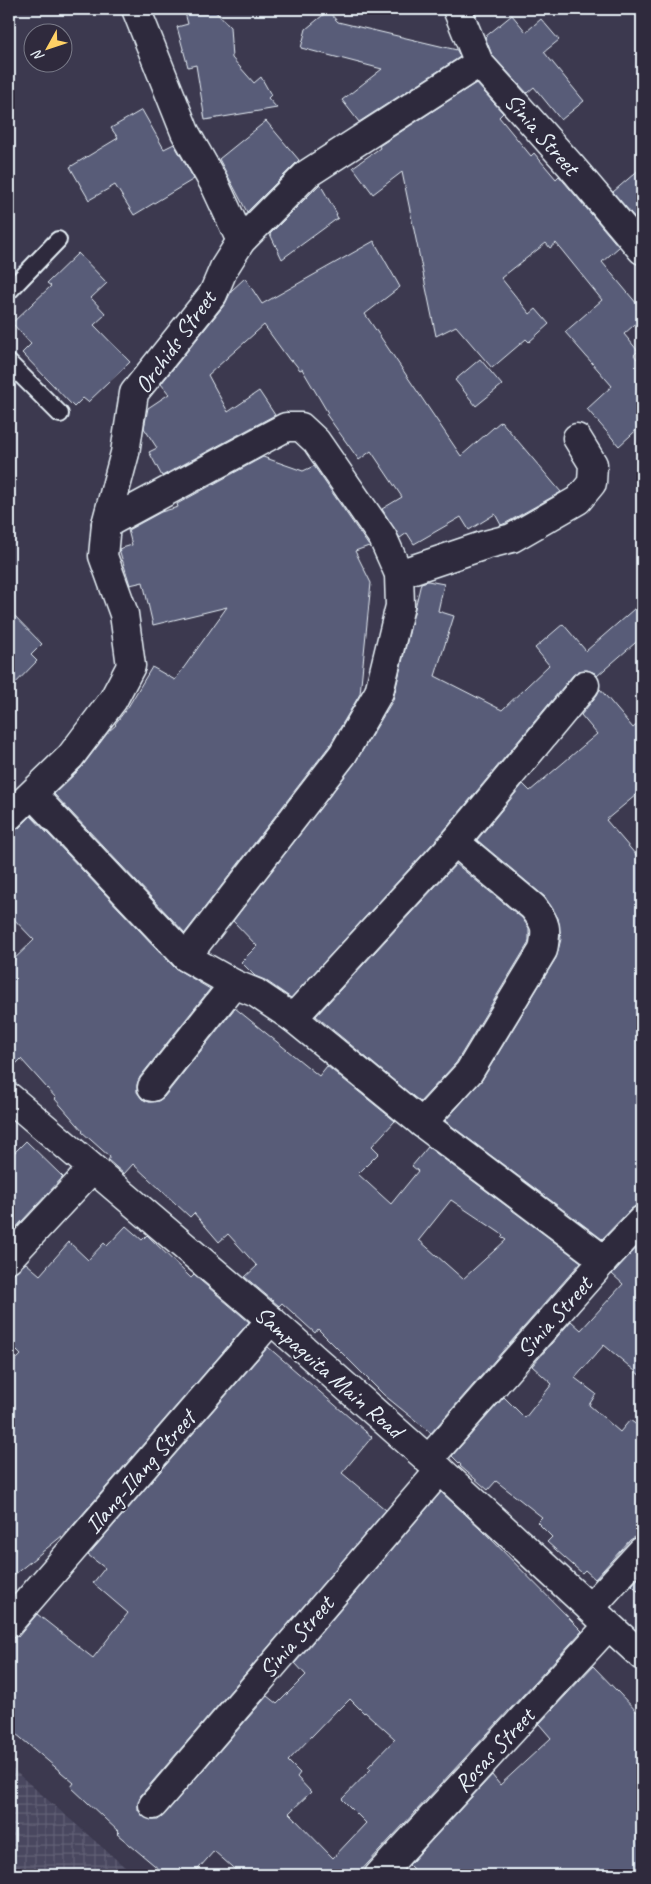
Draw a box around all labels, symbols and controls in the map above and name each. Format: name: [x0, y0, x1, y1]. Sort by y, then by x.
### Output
north arrow: [22, 22, 72, 72]
text: N: [28, 45, 48, 65]
street label: Sinia Street: [498, 87, 587, 183]
street label: Orchids Street: [128, 283, 223, 399]
street label: Sinia Street: [510, 1269, 600, 1364]
street label: Sampaguita Main Road: [249, 1299, 412, 1447]
street label: Ilang-Ilang Street: [78, 1402, 204, 1540]
street label: Sinia Street: [252, 1588, 341, 1684]
street label: Rosas Street: [447, 1700, 542, 1799]

